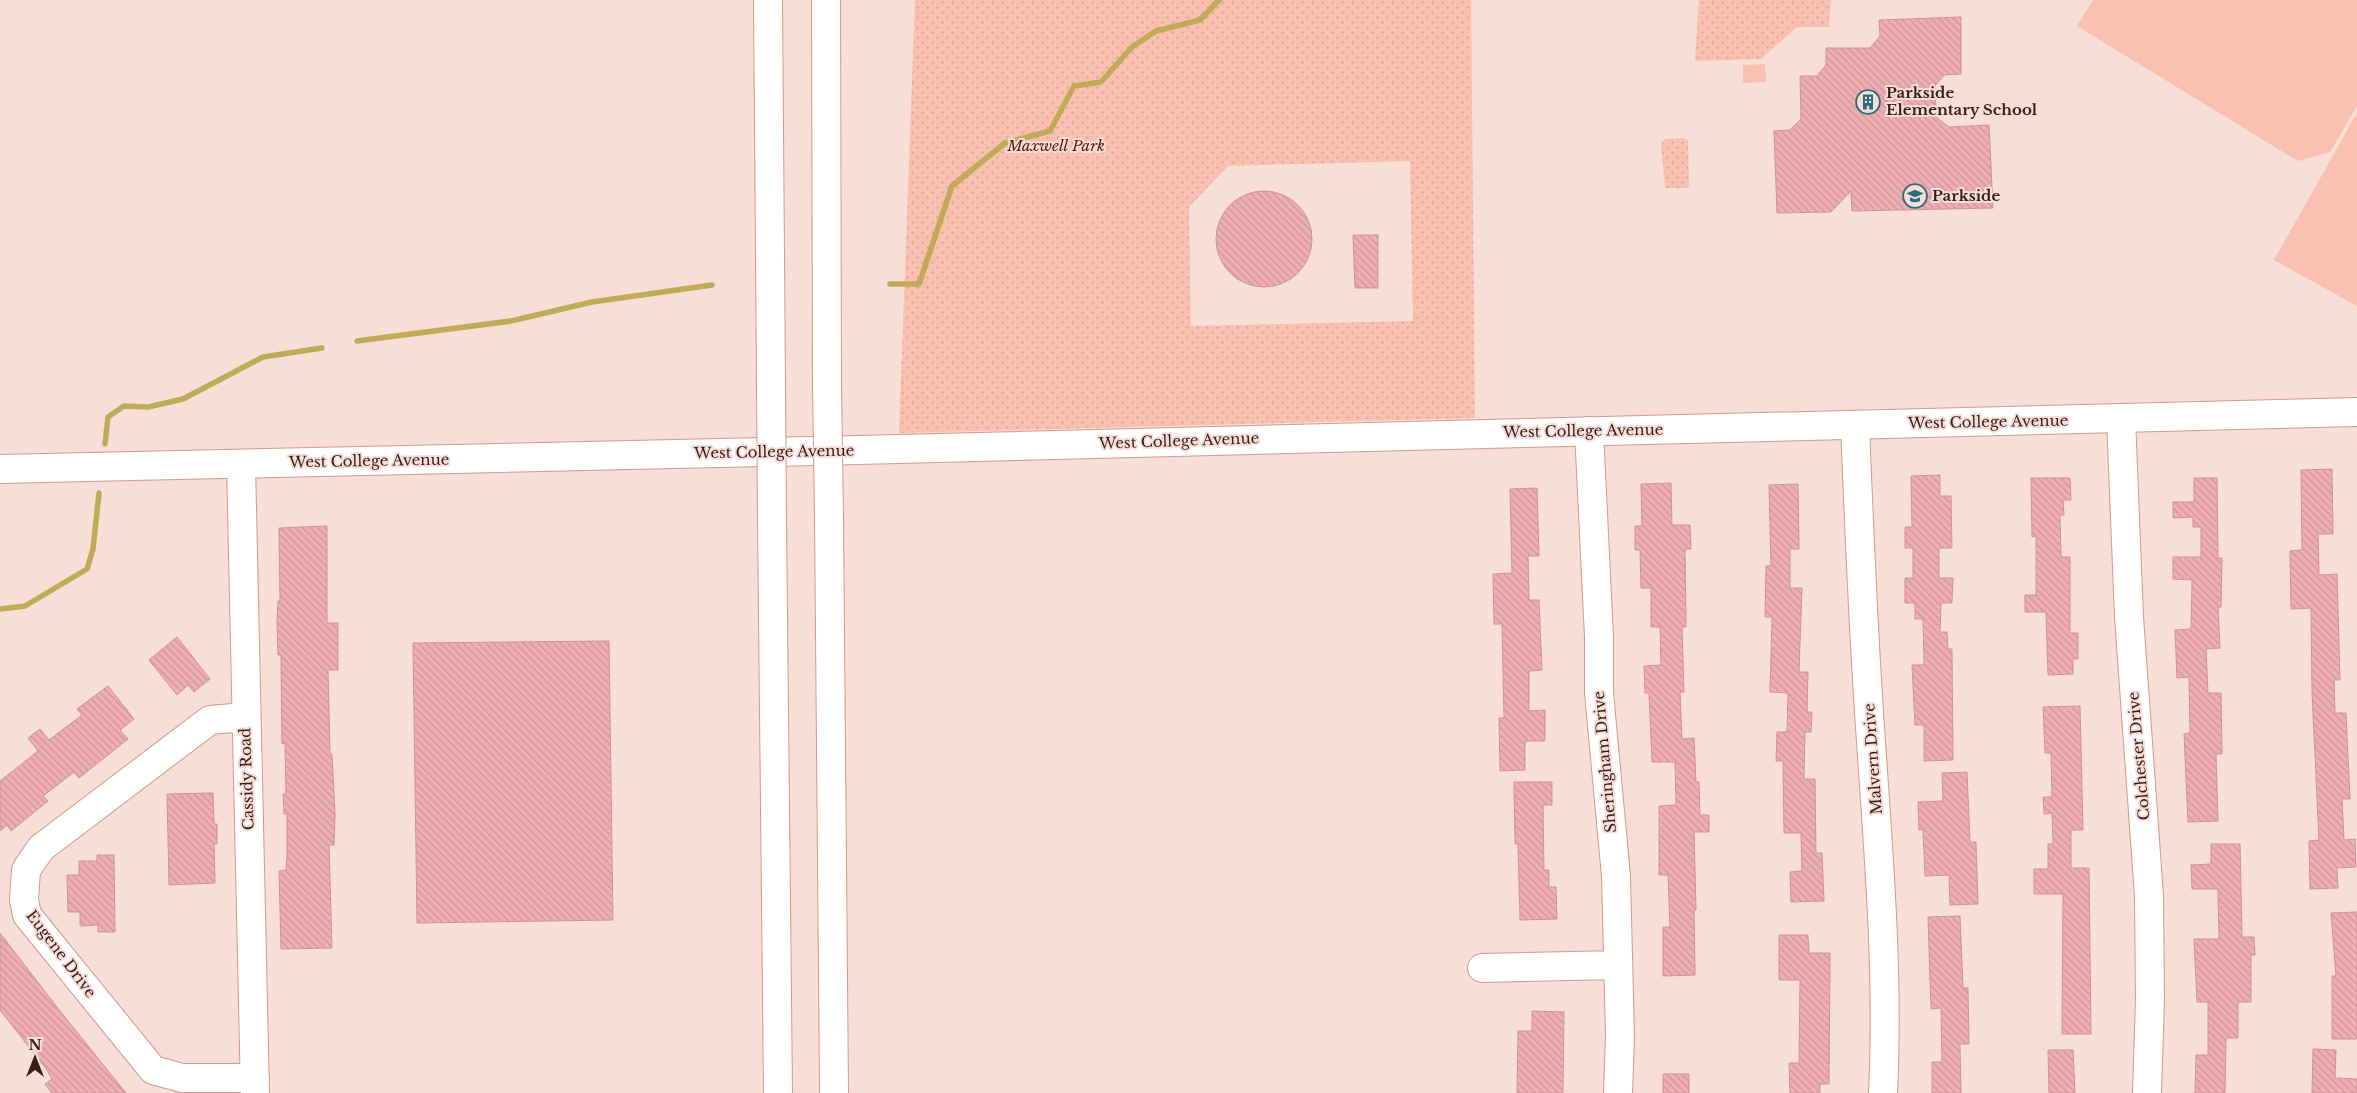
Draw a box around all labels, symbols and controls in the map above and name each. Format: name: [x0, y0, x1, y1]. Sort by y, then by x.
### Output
place label: Parkside Elementary School: [1886, 83, 2038, 119]
building icon: Parkside Elementary School: [1855, 89, 1881, 115]
park label: Maxwell Park: [1006, 136, 1105, 155]
school or university icon: Parkside: [1902, 183, 1928, 209]
place label: Parkside: [1932, 186, 2000, 205]
street label: West College Avenue: [1907, 411, 2068, 432]
street label: West College Avenue: [1502, 420, 1663, 441]
street label: West College Avenue: [1098, 428, 1259, 453]
street label: West College Avenue: [693, 441, 854, 462]
street label: West College Avenue: [288, 450, 449, 471]
street label: Sheringham Drive: [1589, 690, 1620, 834]
street label: Colchester Drive: [2123, 691, 2154, 821]
street label: Malvern Drive: [1859, 703, 1886, 815]
street label: Cassidy Road: [235, 727, 258, 831]
street label: Eugene Drive: [22, 906, 100, 1001]
north arrow: [10, 1033, 60, 1083]
text: N: [28, 1036, 42, 1054]

